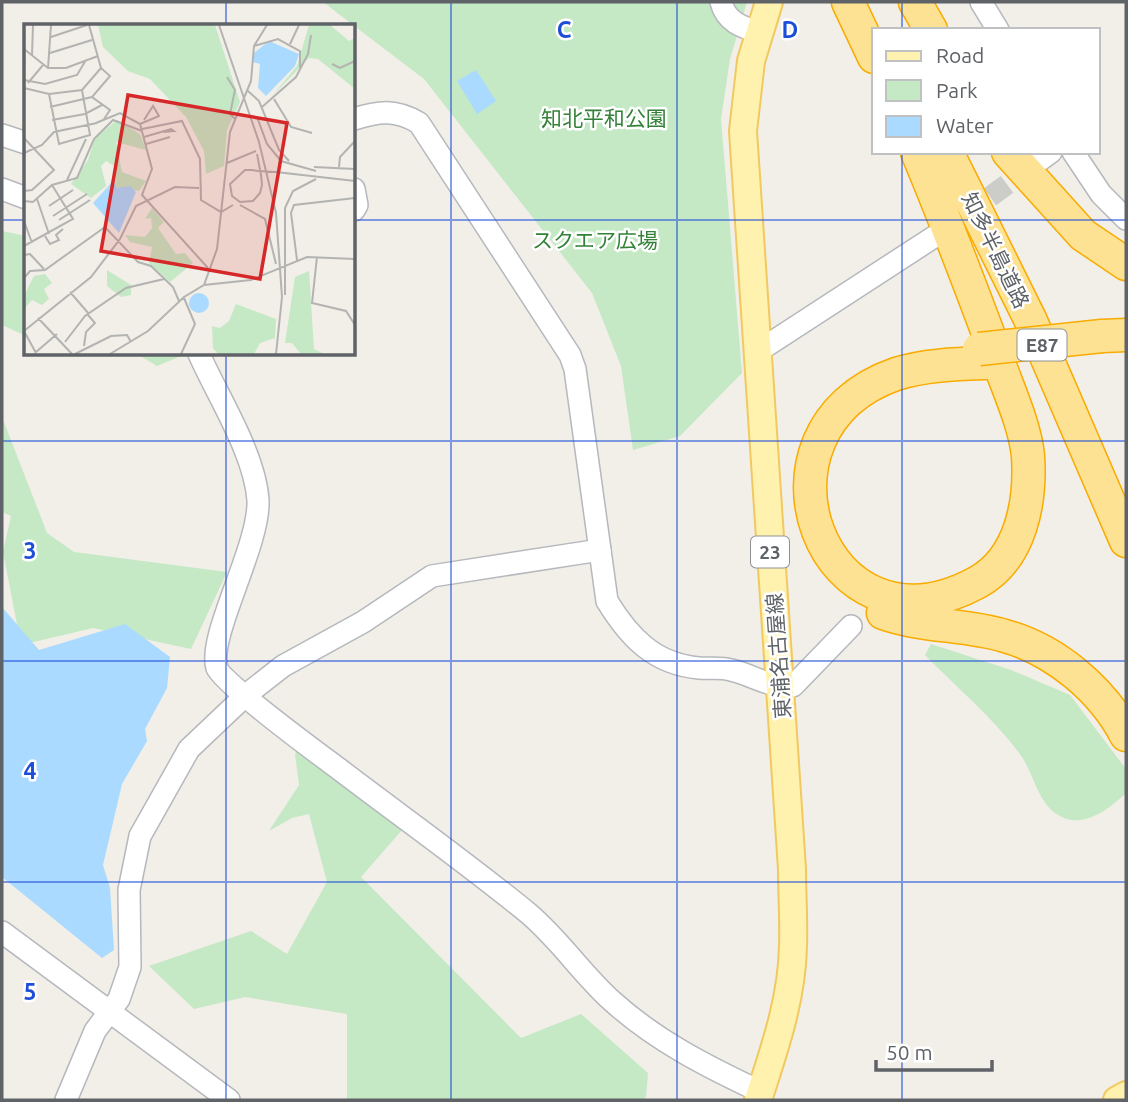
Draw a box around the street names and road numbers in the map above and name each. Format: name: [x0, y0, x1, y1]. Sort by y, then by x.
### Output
street label: 知多半島道路: [958, 188, 1034, 312]
road number: E87: [1018, 330, 1066, 360]
road number: 23: [751, 537, 789, 568]
street label: 東浦名古屋線: [762, 592, 794, 720]

